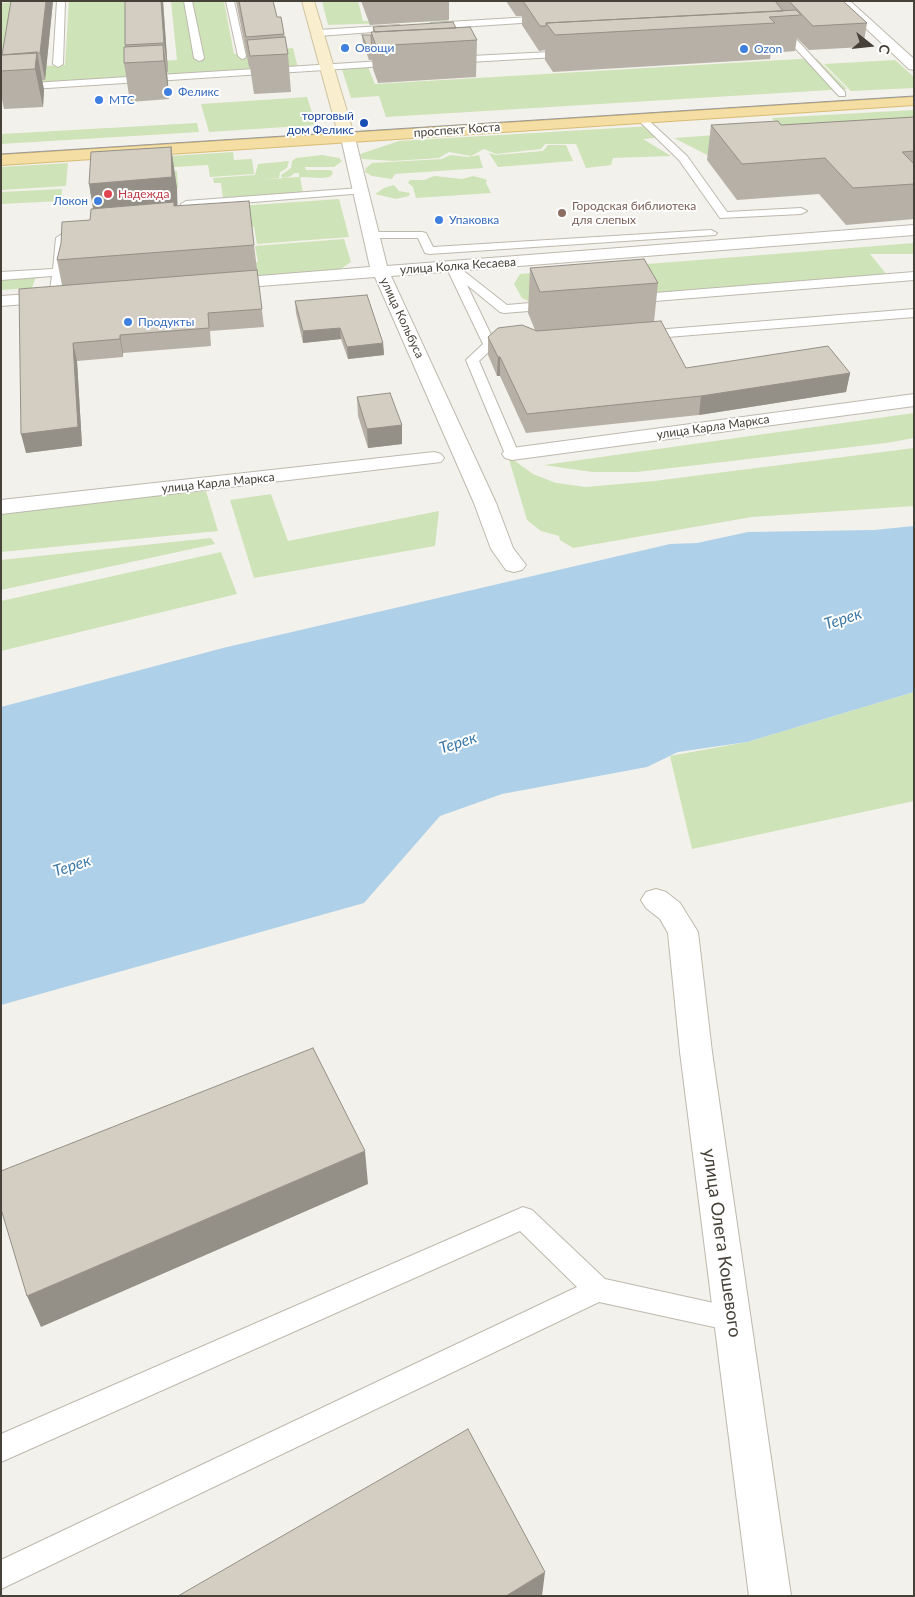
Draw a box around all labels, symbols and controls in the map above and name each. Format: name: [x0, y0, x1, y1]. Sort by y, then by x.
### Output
north arrow: [845, 20, 895, 70]
place label: Овощи: [355, 41, 395, 55]
marker: Овощи: [339, 42, 351, 54]
place label: Ozon: [754, 42, 782, 56]
text: С: [875, 42, 894, 56]
marker: Ozon: [738, 43, 750, 55]
place label: Феликс: [178, 85, 219, 99]
marker: Феликс: [162, 86, 174, 98]
place label: МТС: [109, 93, 135, 107]
marker: МТС: [93, 94, 105, 106]
place label: торговый дом Феликс: [287, 109, 354, 137]
marker: торговый дом Феликс: [358, 117, 370, 129]
street label: проспект Коста: [413, 120, 501, 140]
place label: Надежда: [118, 187, 169, 201]
marker: Надежда: [102, 188, 114, 200]
place label: Локон: [53, 194, 88, 208]
marker: Локон: [92, 195, 104, 207]
place label: Городская библиотека для слепых: [572, 199, 696, 227]
marker: Городская библиотека для слепых: [556, 207, 568, 219]
place label: Упаковка: [449, 213, 499, 227]
marker: Упаковка: [433, 214, 445, 226]
street label: улица Колка Кесаева: [400, 255, 516, 277]
street label: улица Кольбуса: [377, 275, 427, 361]
place label: Продукты: [138, 315, 194, 329]
marker: Продукты: [122, 316, 134, 328]
street label: улица Карла Маркса: [656, 412, 770, 442]
street label: улица Карла Маркса: [161, 470, 275, 496]
water label: Терек: [822, 604, 864, 634]
water label: Терек: [437, 728, 479, 758]
water label: Терек: [51, 851, 93, 881]
street label: улица Олега Кошевого: [698, 1147, 746, 1339]

